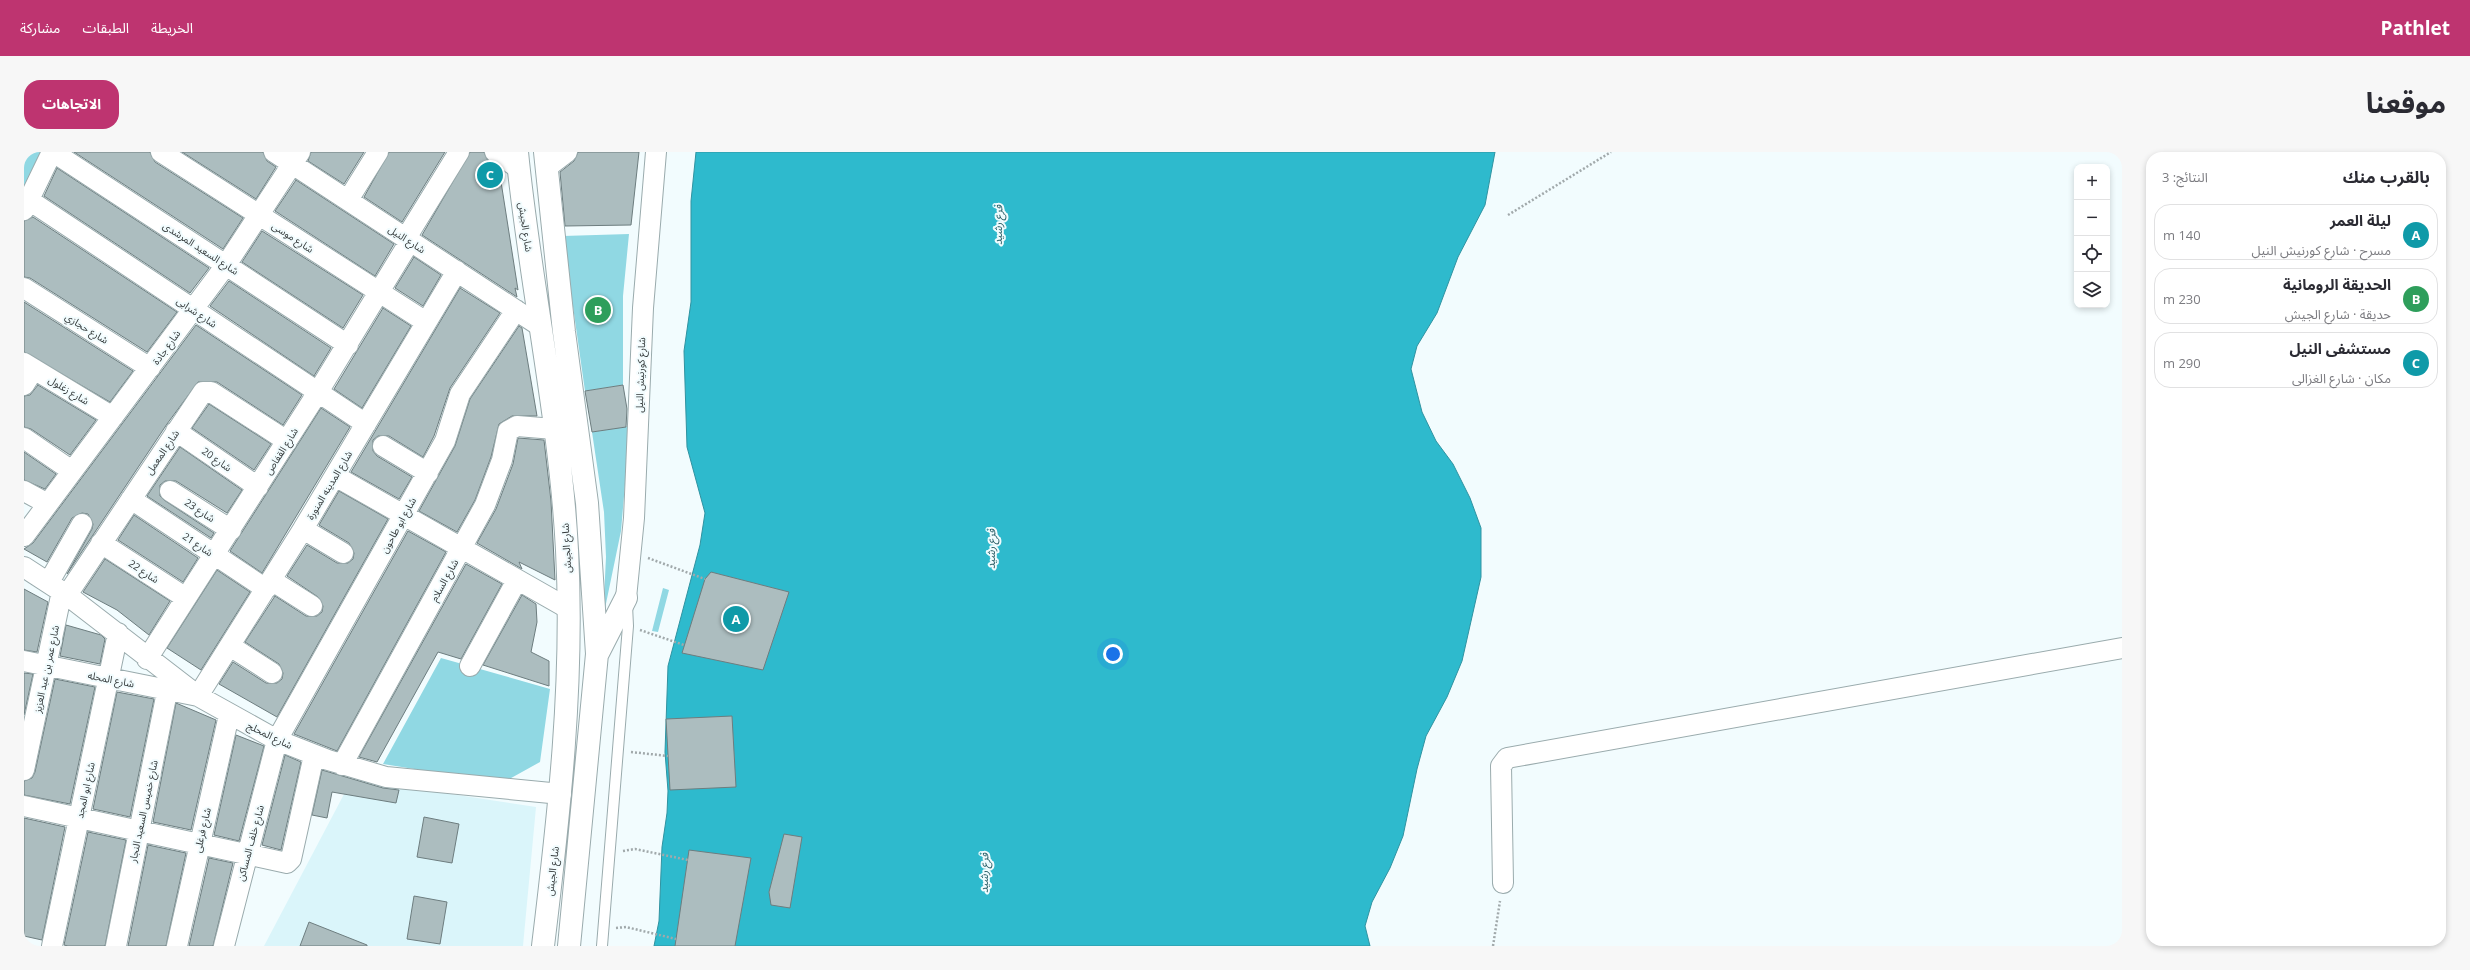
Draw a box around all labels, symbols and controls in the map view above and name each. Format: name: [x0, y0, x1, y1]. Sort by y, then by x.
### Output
text: Pathlet: [2381, 15, 2450, 41]
text: مشاركة: [20, 18, 60, 37]
text: الطبقات: [82, 18, 129, 37]
text: الخريطة: [151, 18, 193, 37]
button: الاتجاهات: [24, 80, 119, 129]
text: موقعنا: [2366, 83, 2446, 121]
pin: C: [477, 160, 503, 190]
map controls: [2074, 164, 2110, 308]
button: +: [2074, 164, 2110, 200]
text: بالقرب منك: [2343, 165, 2430, 188]
text: النتائج: 3: [2162, 168, 2208, 186]
button: −: [2074, 200, 2110, 236]
street label: شارع الجيش: [515, 201, 536, 253]
water label: فرع رشيد: [990, 204, 1007, 245]
text: ليلة العمر: [2330, 210, 2391, 230]
street label: شارع السعيد المرشدى: [160, 218, 242, 279]
street label: شارع موسى: [269, 218, 317, 257]
street label: شارع النيل: [385, 222, 428, 257]
text: 140 m: [2163, 226, 2201, 244]
text: A: [2412, 226, 2421, 244]
button: locate: [2074, 236, 2110, 272]
text: مسرح · شارع كورنيش النيل: [2251, 241, 2391, 259]
button: layers: [2074, 272, 2110, 308]
text: الحديقة الرومانية: [2283, 274, 2391, 294]
text: 230 m: [2163, 290, 2201, 308]
text: B: [2412, 290, 2420, 308]
street label: شارع شرابى: [173, 293, 220, 332]
pin: B: [585, 295, 611, 325]
text: حديقة · شارع الجيش: [2285, 305, 2391, 323]
street label: شارع حجازي: [62, 309, 111, 348]
street label: شارع جادة: [149, 327, 184, 368]
street label: شارع كورنيش النيل: [632, 337, 649, 413]
text: مستشفى النيل: [2289, 338, 2391, 358]
text: 290 m: [2163, 354, 2201, 372]
text: C: [2412, 354, 2420, 372]
text: مكان · شارع الغزالى: [2292, 369, 2391, 387]
street label: شارع زغلول: [45, 372, 92, 409]
street label: شارع القفاص: [261, 425, 302, 478]
street label: شارع المعمل: [142, 427, 183, 478]
street label: شارع 20: [199, 444, 235, 475]
street label: شارع المدينه المنورة: [303, 448, 356, 523]
street label: شارع 23: [182, 495, 218, 526]
street label: شارع ابو طاحون: [377, 495, 420, 556]
street label: شارع الجيش: [558, 523, 575, 573]
water label: فرع رشيد: [983, 528, 1000, 569]
street label: شارع 21: [180, 529, 216, 560]
street label: شارع 22: [126, 556, 162, 587]
street label: شارع السلام: [427, 556, 463, 605]
pin: A: [723, 604, 749, 634]
street label: شارع عمر بن عبد العزيز: [30, 624, 63, 715]
your location: [1103, 644, 1123, 664]
street label: شارع المحله: [86, 668, 136, 691]
street label: شارع المحلج: [245, 718, 295, 753]
street label: شارع خميس السعيد النجار: [125, 758, 162, 865]
street label: شارع ابو المجد: [72, 761, 99, 820]
street label: شارع خلف المساكن: [233, 803, 268, 883]
street label: شارع فرغلى: [190, 806, 215, 854]
street label: شارع الجيش: [542, 845, 563, 897]
water label: فرع رشيد: [976, 852, 993, 893]

